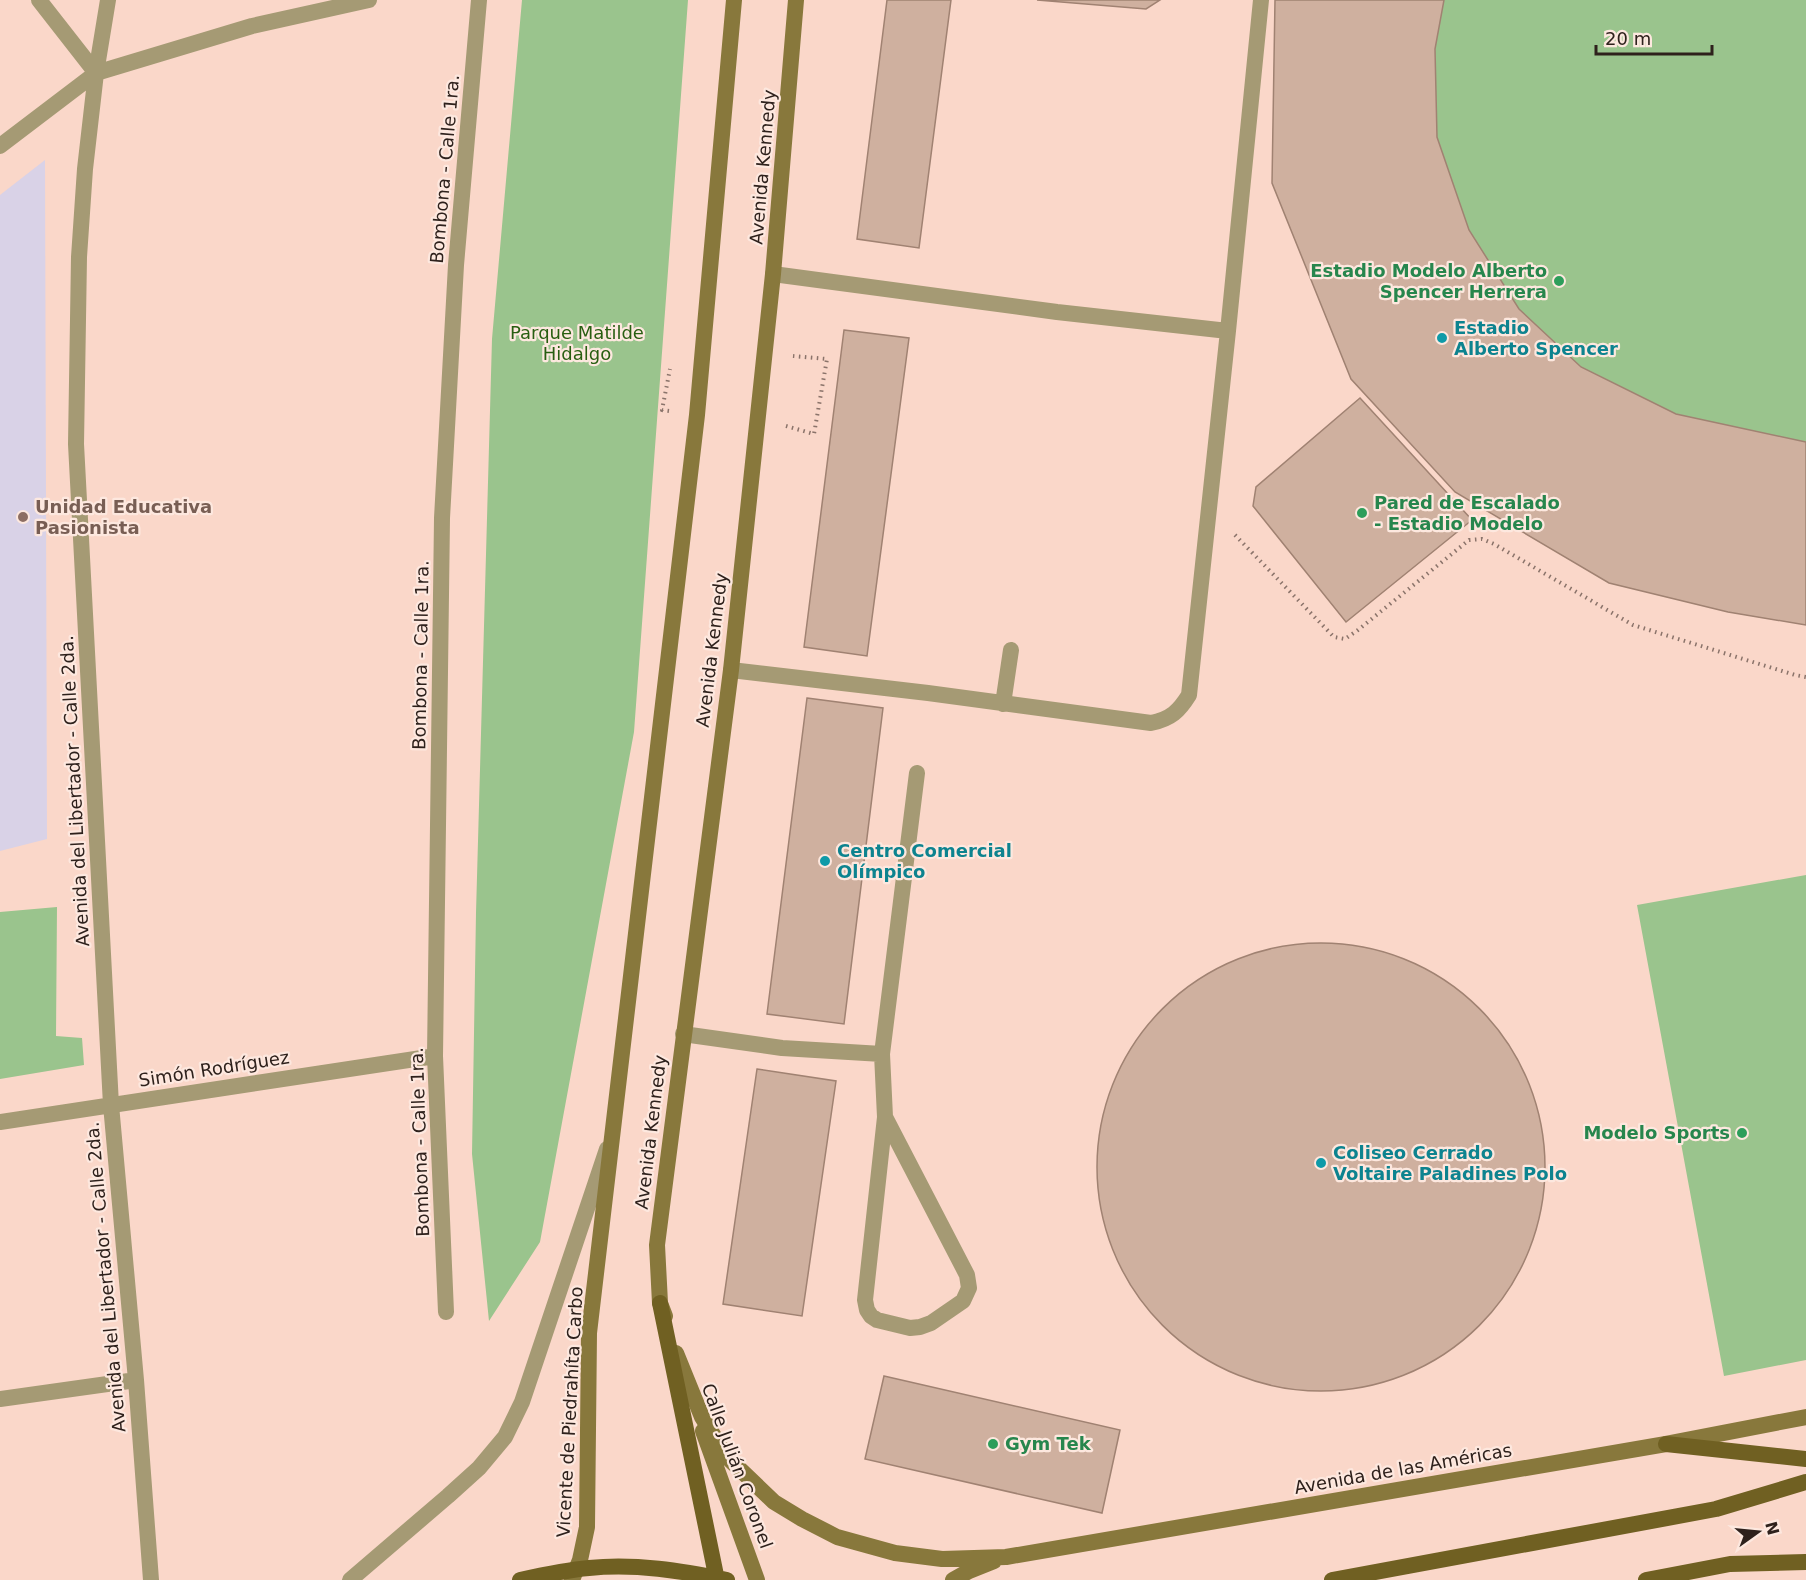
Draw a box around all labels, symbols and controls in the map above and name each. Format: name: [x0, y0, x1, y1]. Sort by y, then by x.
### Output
scale bar: [1596, 18, 1712, 56]
text: 20 m: [1605, 28, 1651, 49]
street label: Bombona - Calle 1ra.: [426, 74, 463, 264]
street label: Avenida Kennedy: [745, 88, 780, 245]
place label: Estadio Modelo Alberto Spencer Herrera: [1310, 260, 1547, 302]
marker: Estadio Modelo Alberto Spencer Herrera: [1552, 274, 1566, 288]
place label: Estadio Alberto Spencer: [1454, 317, 1618, 359]
park label: Parque Matilde Hidalgo: [510, 322, 644, 364]
marker: Estadio Alberto Spencer: [1435, 331, 1449, 345]
place label: Pared de Escalado - Estadio Modelo: [1374, 492, 1560, 534]
place label: Unidad Educativa Pasionista: [35, 496, 212, 538]
marker: Pared de Escalado - Estadio Modelo: [1355, 506, 1369, 520]
marker: Unidad Educativa Pasionista: [16, 510, 30, 524]
street label: Bombona - Calle 1ra.: [408, 560, 433, 750]
street label: Avenida Kennedy: [692, 571, 731, 728]
street label: Avenida del Libertador - Calle 2da.: [56, 635, 93, 947]
place label: Centro Comercial Olímpico: [837, 840, 1012, 882]
marker: Centro Comercial Olímpico: [818, 854, 832, 868]
street label: Simón Rodríguez: [137, 1046, 291, 1091]
street label: Bombona - Calle 1ra.: [406, 1047, 433, 1237]
street label: Avenida Kennedy: [631, 1053, 670, 1210]
street label: Avenida del Libertador - Calle 2da.: [81, 1121, 130, 1433]
place label: Modelo Sports: [1583, 1122, 1730, 1143]
marker: Modelo Sports: [1735, 1126, 1749, 1140]
place label: Coliseo Cerrado Voltaire Paladines Polo: [1333, 1142, 1567, 1184]
marker: Coliseo Cerrado Voltaire Paladines Polo: [1314, 1156, 1328, 1170]
street label: Vicente de Piedrahíta Carbo: [552, 1286, 587, 1538]
street label: Calle Julián Coronel: [698, 1380, 777, 1551]
place label: Gym Tek: [1005, 1433, 1092, 1454]
marker: Gym Tek: [986, 1437, 1000, 1451]
street label: Avenida de las Américas: [1292, 1439, 1513, 1498]
north arrow: [1728, 1502, 1788, 1562]
text: N: [1761, 1519, 1783, 1537]

